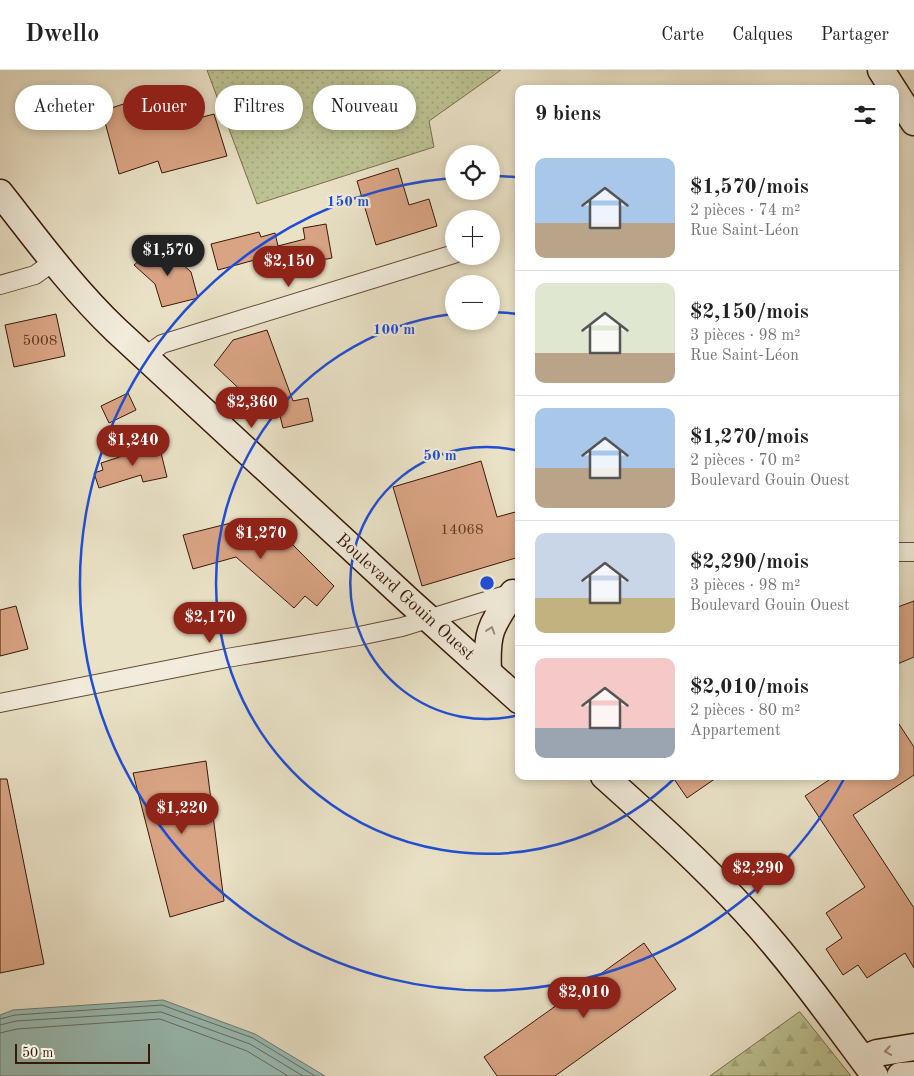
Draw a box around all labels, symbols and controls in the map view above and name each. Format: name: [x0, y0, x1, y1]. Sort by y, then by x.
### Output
text: Dwello: [25, 23, 99, 47]
text: Carte: [661, 26, 704, 44]
text: Calques: [732, 26, 793, 44]
text: Partager: [821, 26, 889, 44]
chip: Acheter: [15, 85, 113, 130]
chip: Louer: [123, 85, 205, 130]
chip: Filtres: [215, 85, 303, 130]
chip: Nouveau: [313, 85, 416, 130]
icon: filters: [851, 101, 879, 129]
text: 9 biens: [535, 104, 601, 125]
map controls: [445, 145, 500, 330]
button: locate: [445, 145, 500, 200]
text: $1,570/mois: [690, 177, 809, 198]
icon: home: [575, 178, 635, 238]
text: 150 m: [327, 195, 369, 210]
text: 2 pièces · 74 m²: [690, 203, 800, 219]
button: +: [445, 210, 500, 265]
text: Rue Saint-Léon: [690, 223, 799, 239]
pin: $1,570: [127, 234, 209, 277]
text: $1,570: [143, 243, 193, 259]
pin: $2,150: [248, 246, 330, 288]
text: $2,150: [264, 254, 314, 270]
button: −: [445, 275, 500, 330]
text: $2,150/mois: [690, 302, 809, 323]
icon: home: [575, 303, 635, 363]
text: 100 m: [373, 323, 415, 338]
text: 3 pièces · 98 m²: [690, 328, 800, 344]
house number: 5008: [23, 334, 57, 349]
text: Rue Saint-Léon: [690, 348, 799, 364]
pin: $2,360: [211, 386, 293, 429]
text: $2,360: [227, 395, 277, 411]
pin: $1,240: [92, 424, 174, 467]
text: $1,270/mois: [690, 427, 809, 448]
icon: home: [575, 428, 635, 488]
text: $1,240: [108, 433, 158, 449]
text: 50 m: [423, 449, 457, 464]
text: 2 pièces · 70 m²: [690, 453, 800, 469]
text: Boulevard Gouin Ouest: [690, 473, 850, 489]
pin: $1,270: [220, 518, 302, 560]
house number: 14068: [440, 523, 484, 538]
text: $1,270: [236, 526, 286, 542]
street label: Boulevard Gouin Ouest: [332, 530, 478, 664]
text: $2,290/mois: [690, 552, 809, 573]
icon: home: [575, 553, 635, 613]
centre of rings: [478, 574, 496, 592]
text: 3 pièces · 98 m²: [690, 578, 800, 594]
text: Boulevard Gouin Ouest: [690, 598, 850, 614]
pin: $2,170: [169, 602, 251, 644]
text: $2,170: [185, 610, 235, 626]
one-way arrow: [485, 626, 495, 634]
text: $2,010/mois: [690, 677, 809, 698]
icon: home: [575, 678, 635, 738]
text: 2 pièces · 80 m²: [690, 703, 800, 719]
text: Appartement: [690, 723, 781, 739]
pin: $1,220: [141, 792, 223, 835]
text: $1,220: [157, 801, 207, 817]
pin: $2,290: [717, 852, 799, 895]
text: $2,290: [733, 861, 783, 877]
pin: $2,010: [543, 976, 625, 1019]
text: $2,010: [559, 985, 609, 1001]
scale bar: [15, 1041, 150, 1064]
one-way arrow: [883, 1045, 892, 1055]
text: 50 m: [22, 1046, 53, 1060]

